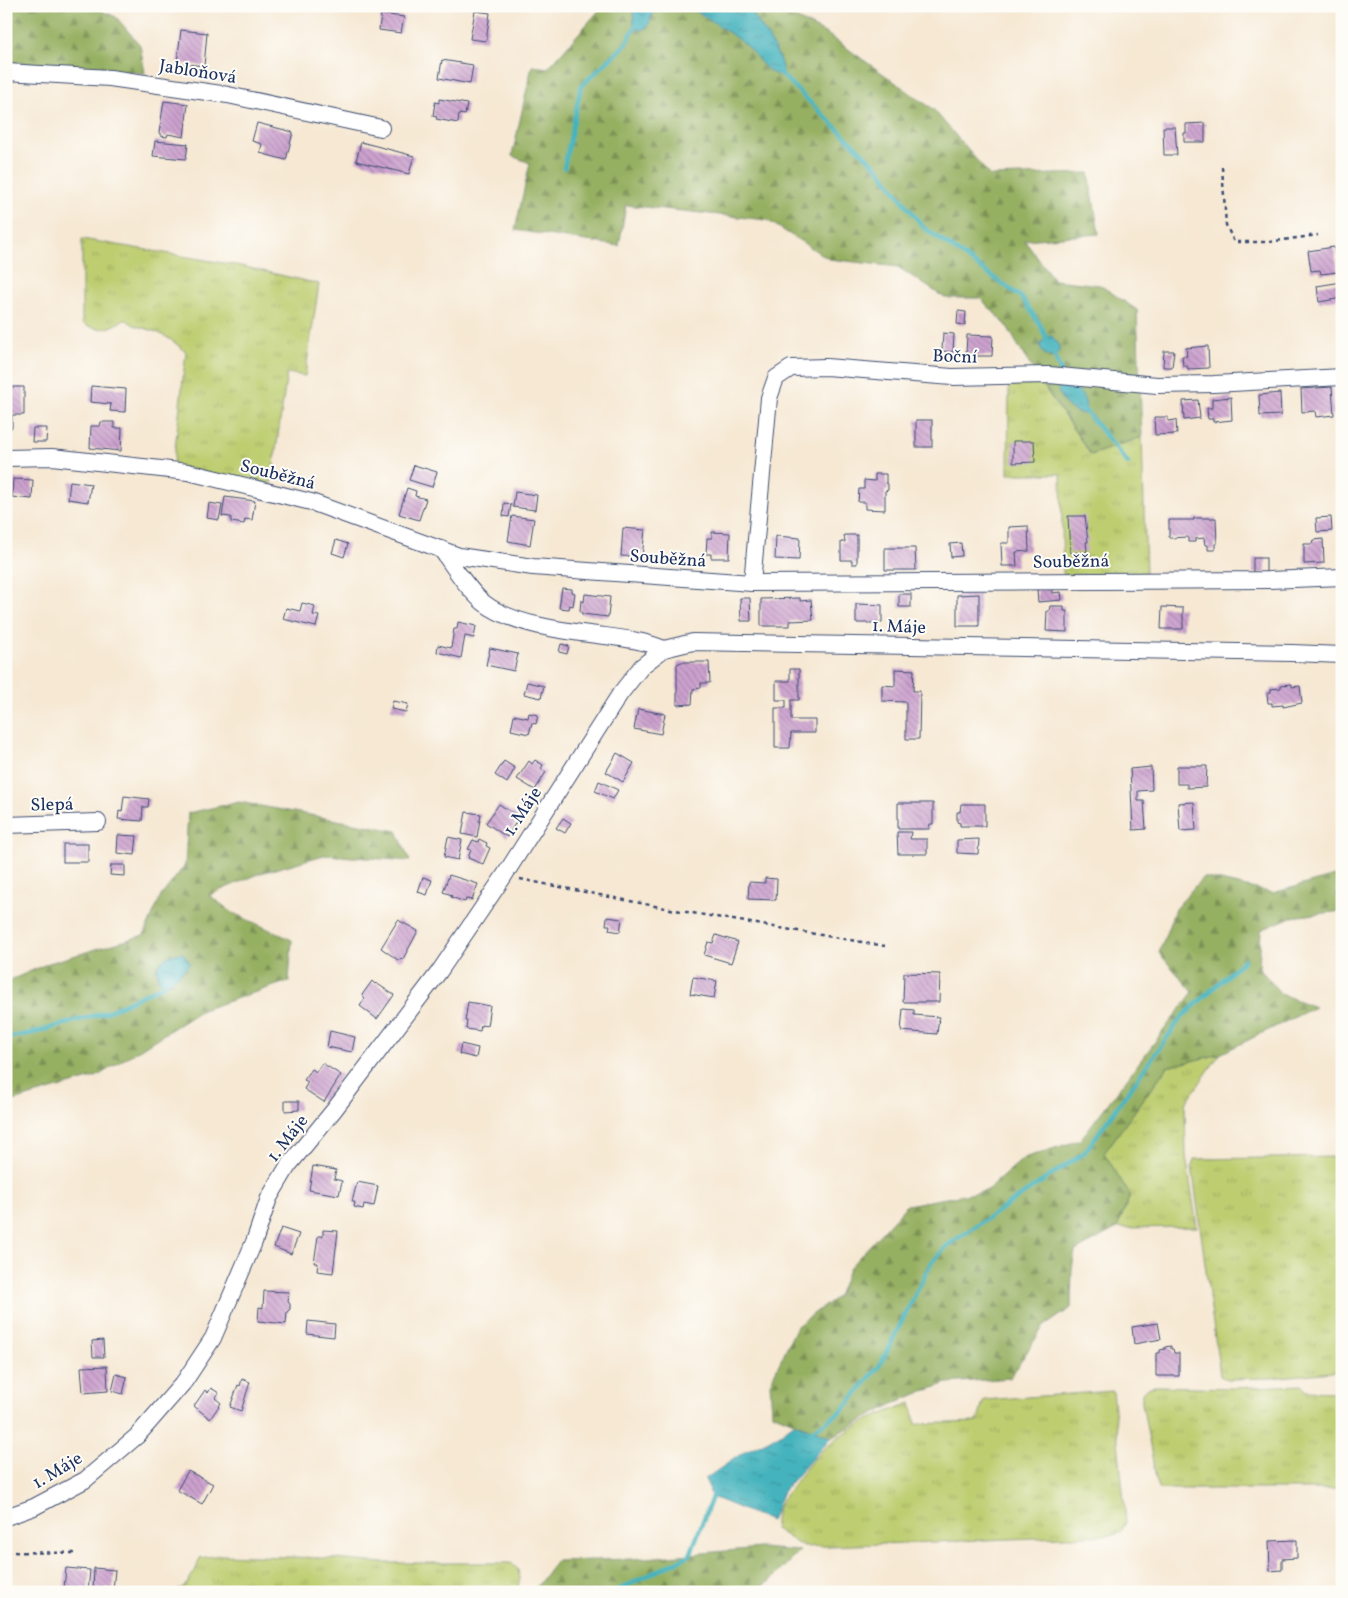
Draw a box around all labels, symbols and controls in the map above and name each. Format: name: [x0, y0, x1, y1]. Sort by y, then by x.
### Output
street label: Jabloňová: [157, 54, 238, 91]
street label: Boční: [932, 344, 978, 371]
street label: Souběžná: [237, 454, 318, 497]
street label: Souběžná: [629, 544, 707, 575]
street label: Souběžná: [1032, 549, 1110, 576]
street label: 1. Máje: [871, 614, 926, 641]
street label: 1. Máje: [498, 782, 548, 841]
street label: Slepá: [30, 793, 74, 818]
street label: 1. Máje: [262, 1110, 315, 1168]
street label: 1. Máje: [28, 1447, 87, 1496]

